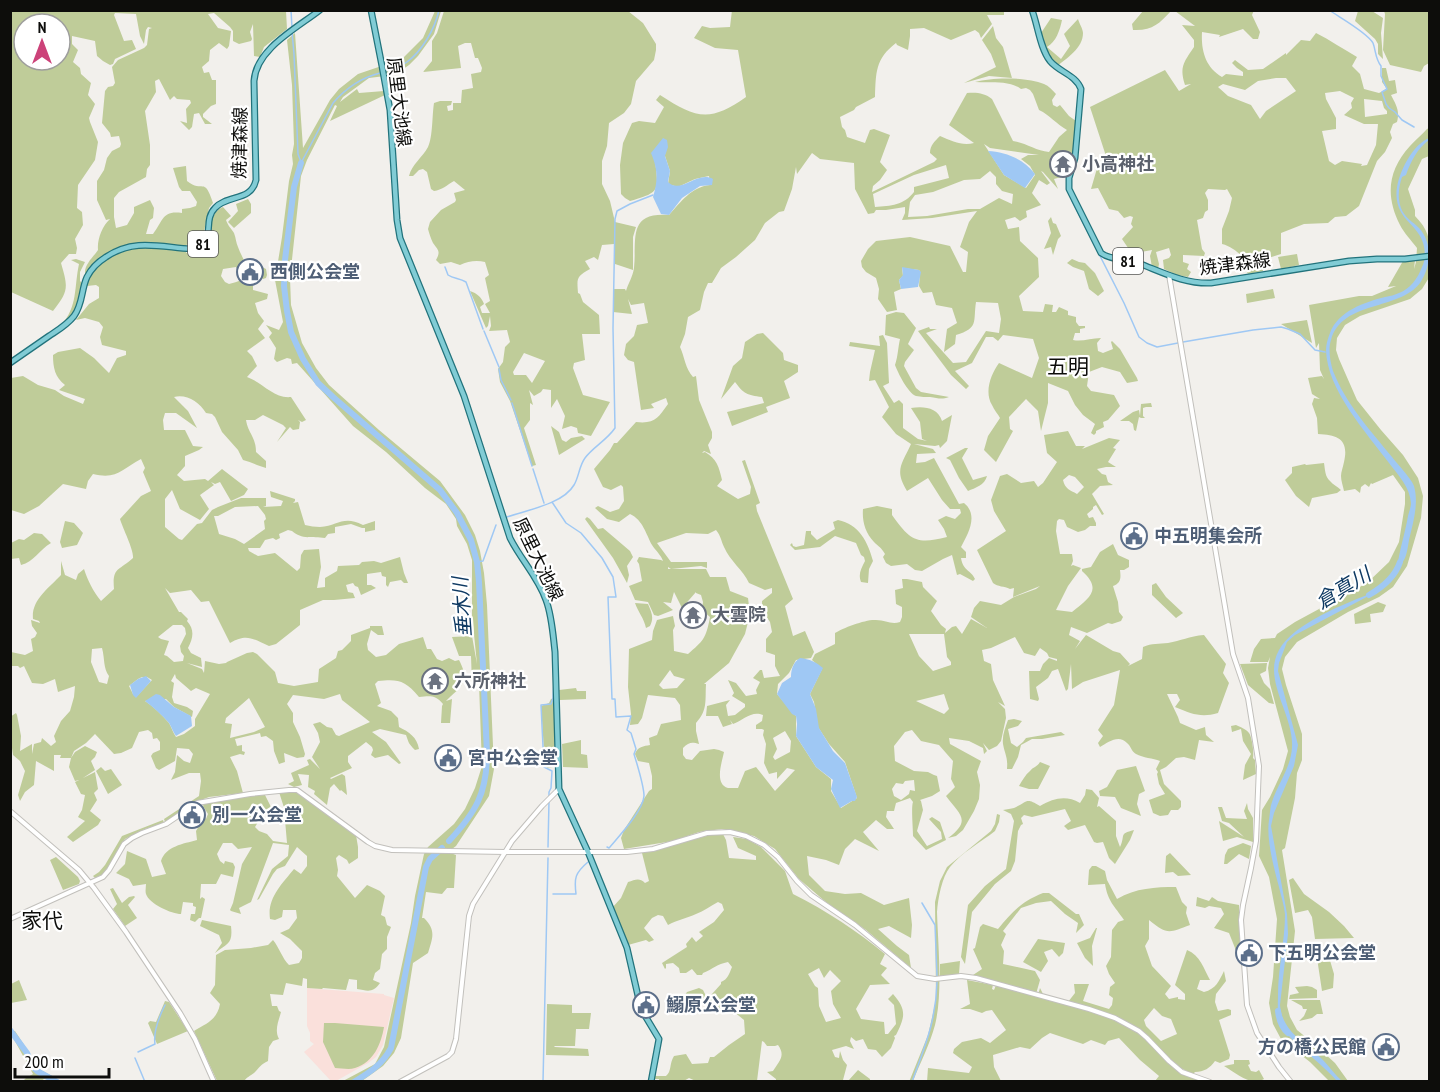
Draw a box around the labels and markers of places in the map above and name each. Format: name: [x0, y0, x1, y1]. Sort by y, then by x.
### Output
temple icon: 小高神社: [1048, 149, 1078, 179]
place label: 小高神社: [1082, 152, 1154, 175]
public building icon: 西側公会堂: [235, 257, 265, 287]
place label: 西側公会堂: [270, 260, 360, 283]
public building icon: 中五明集会所: [1119, 521, 1149, 551]
place label: 中五明集会所: [1154, 524, 1262, 547]
temple icon: 大雲院: [678, 600, 708, 630]
place label: 大雲院: [712, 603, 766, 626]
temple icon: 六所神社: [420, 666, 450, 696]
place label: 六所神社: [454, 669, 526, 692]
public building icon: 宮中公会堂: [433, 743, 463, 773]
place label: 宮中公会堂: [468, 746, 558, 769]
public building icon: 別一公会堂: [177, 800, 207, 830]
place label: 別一公会堂: [212, 803, 302, 826]
public building icon: 下五明公会堂: [1234, 938, 1264, 968]
place label: 下五明公会堂: [1268, 941, 1376, 964]
public building icon: 鰯原公会堂: [631, 990, 661, 1020]
place label: 鰯原公会堂: [666, 993, 756, 1016]
public building icon: 方の橋公民館: [1371, 1032, 1401, 1062]
place label: 方の橋公民館: [1258, 1035, 1366, 1058]

